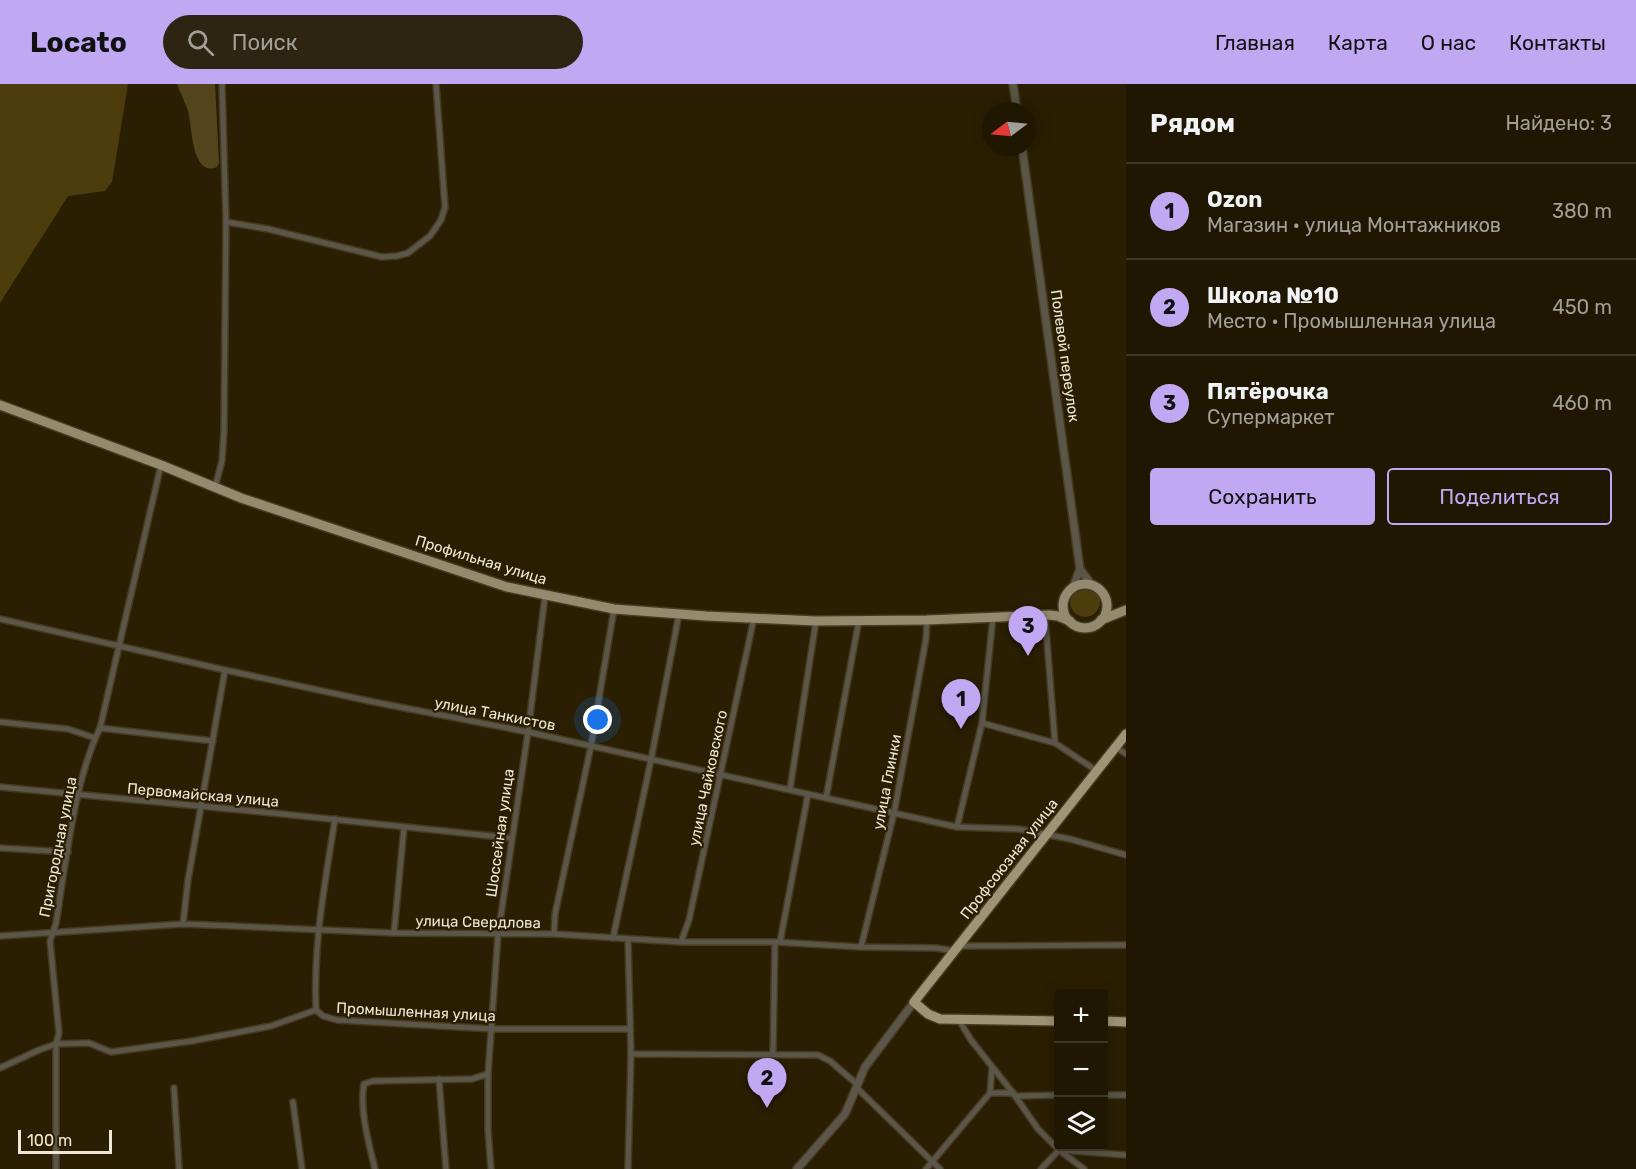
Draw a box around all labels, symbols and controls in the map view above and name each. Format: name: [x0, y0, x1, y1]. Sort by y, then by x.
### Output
search box: [163, 15, 583, 69]
text: Locato: [30, 26, 127, 59]
icon: search: [184, 26, 217, 59]
text: Поиск: [232, 29, 297, 56]
text: Главная: [1215, 30, 1295, 55]
text: Карта: [1328, 30, 1388, 55]
text: О нас: [1421, 30, 1476, 55]
text: Контакты: [1509, 30, 1606, 55]
north arrow: [982, 102, 1036, 156]
text: Рядом: [1150, 108, 1235, 139]
text: Найдено: 3: [1506, 111, 1612, 135]
text: Ozon: [1207, 186, 1262, 213]
text: 1: [1165, 199, 1174, 223]
text: 380 m: [1552, 199, 1612, 223]
text: Магазин · улица Монтажников: [1207, 213, 1501, 237]
text: Школа №10: [1207, 282, 1339, 309]
street label: Полевой переулок: [1047, 289, 1083, 423]
text: 2: [1163, 295, 1176, 319]
text: 450 m: [1552, 295, 1612, 319]
text: Место · Промышленная улица: [1207, 309, 1496, 333]
text: Пятёрочка: [1207, 378, 1329, 405]
text: 3: [1163, 391, 1176, 415]
text: 460 m: [1552, 391, 1612, 415]
text: Супермаркет: [1207, 405, 1335, 429]
button: Сохранить: [1150, 468, 1375, 525]
button: Поделиться: [1387, 468, 1612, 525]
street label: Профильная улица: [413, 531, 549, 589]
pin: 3: [1008, 606, 1048, 656]
pin: 1: [942, 680, 980, 729]
street label: улица Танкистов: [433, 693, 557, 735]
your location: [583, 705, 612, 734]
street label: улица Чайковского: [685, 709, 731, 847]
street label: улица Глинки: [869, 733, 905, 831]
street label: Шоссейная улица: [482, 768, 518, 898]
street label: Пригородная улица: [36, 775, 80, 919]
street label: Первомайская улица: [126, 779, 280, 811]
street label: Профсоюзная улица: [956, 795, 1062, 923]
street label: улица Свердлова: [415, 912, 541, 932]
map controls: [1054, 989, 1108, 1151]
button: +: [1054, 989, 1108, 1043]
street label: Промышленная улица: [336, 999, 496, 1025]
button: −: [1054, 1043, 1108, 1097]
pin: 2: [748, 1058, 786, 1108]
button: layers: [1054, 1097, 1108, 1151]
scale bar: [18, 1127, 112, 1154]
text: 100 m: [27, 1131, 72, 1150]

